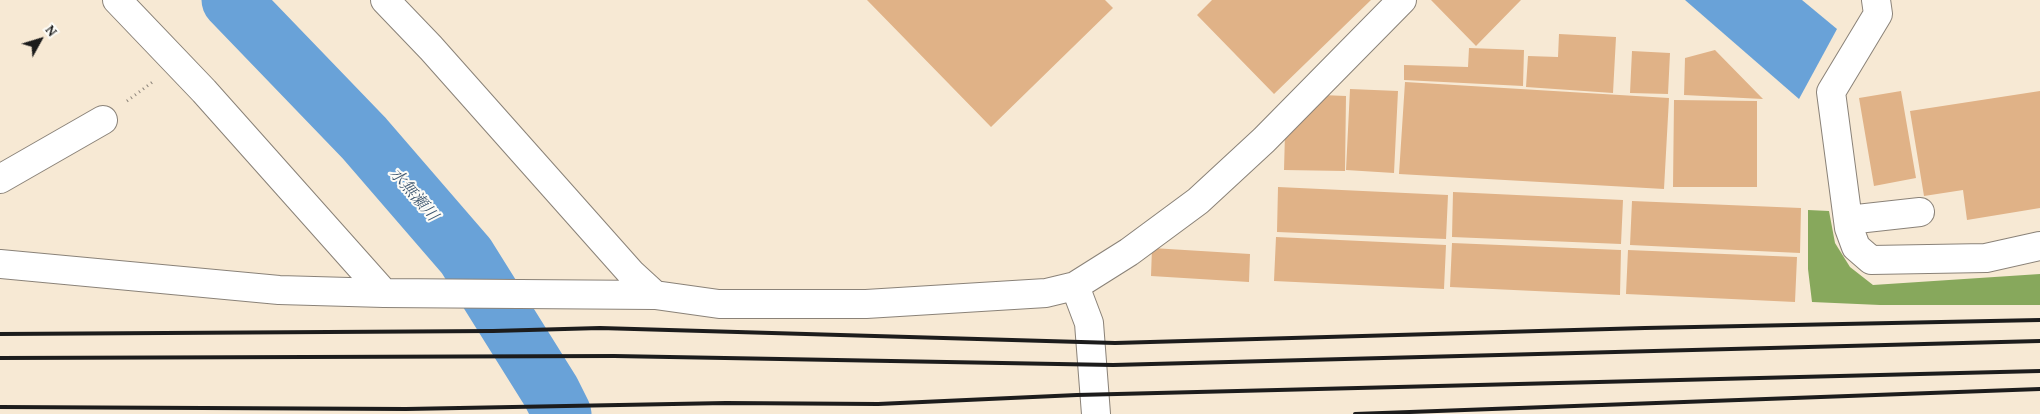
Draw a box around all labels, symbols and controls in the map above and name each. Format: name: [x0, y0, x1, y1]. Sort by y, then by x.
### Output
north arrow: [15, 15, 65, 65]
text: N: [41, 21, 62, 40]
water label: 水無瀬川: [385, 165, 441, 225]

